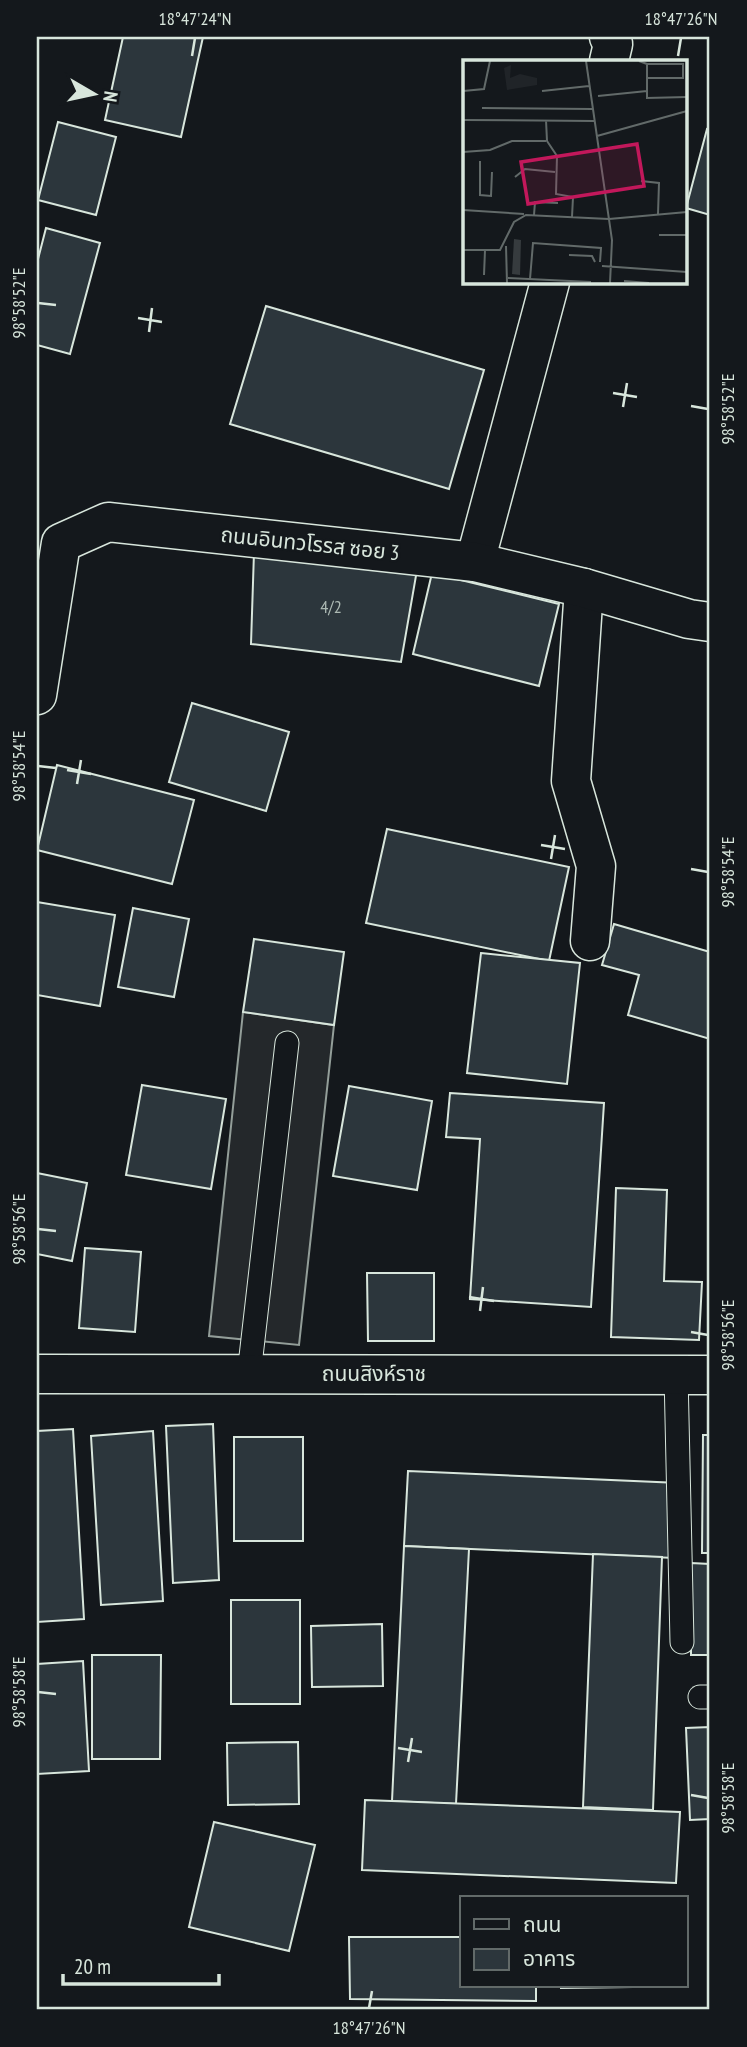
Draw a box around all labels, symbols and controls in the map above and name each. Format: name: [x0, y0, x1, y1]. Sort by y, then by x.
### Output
text: 18°47'24"N: [159, 7, 231, 30]
text: 18°47'26"N: [645, 7, 717, 30]
north arrow: [60, 60, 130, 130]
inset map: [463, 60, 688, 284]
text: N: [98, 90, 123, 104]
text: 98°58'52"E: [7, 268, 30, 338]
text: 98°58'52"E: [716, 374, 739, 444]
street label: ถนนอินทวโรรส ซอย 3: [219, 521, 401, 566]
house number: 4/2: [320, 595, 342, 618]
text: 98°58'54"E: [7, 731, 30, 801]
text: 98°58'54"E: [716, 837, 739, 907]
text: 98°58'56"E: [7, 1194, 30, 1264]
text: 98°58'56"E: [716, 1300, 739, 1370]
street label: ถนนสิงห์ราช: [322, 1360, 426, 1387]
text: 98°58'58"E: [7, 1657, 30, 1727]
text: 98°58'58"E: [716, 1763, 739, 1833]
legend: [460, 1896, 688, 1988]
text: ถนน: [523, 1911, 561, 1938]
scale bar: [63, 1942, 219, 1986]
text: อาคาร: [523, 1945, 575, 1972]
text: 20 m: [74, 1953, 111, 1980]
text: 18°47'26"N: [333, 2016, 405, 2039]

